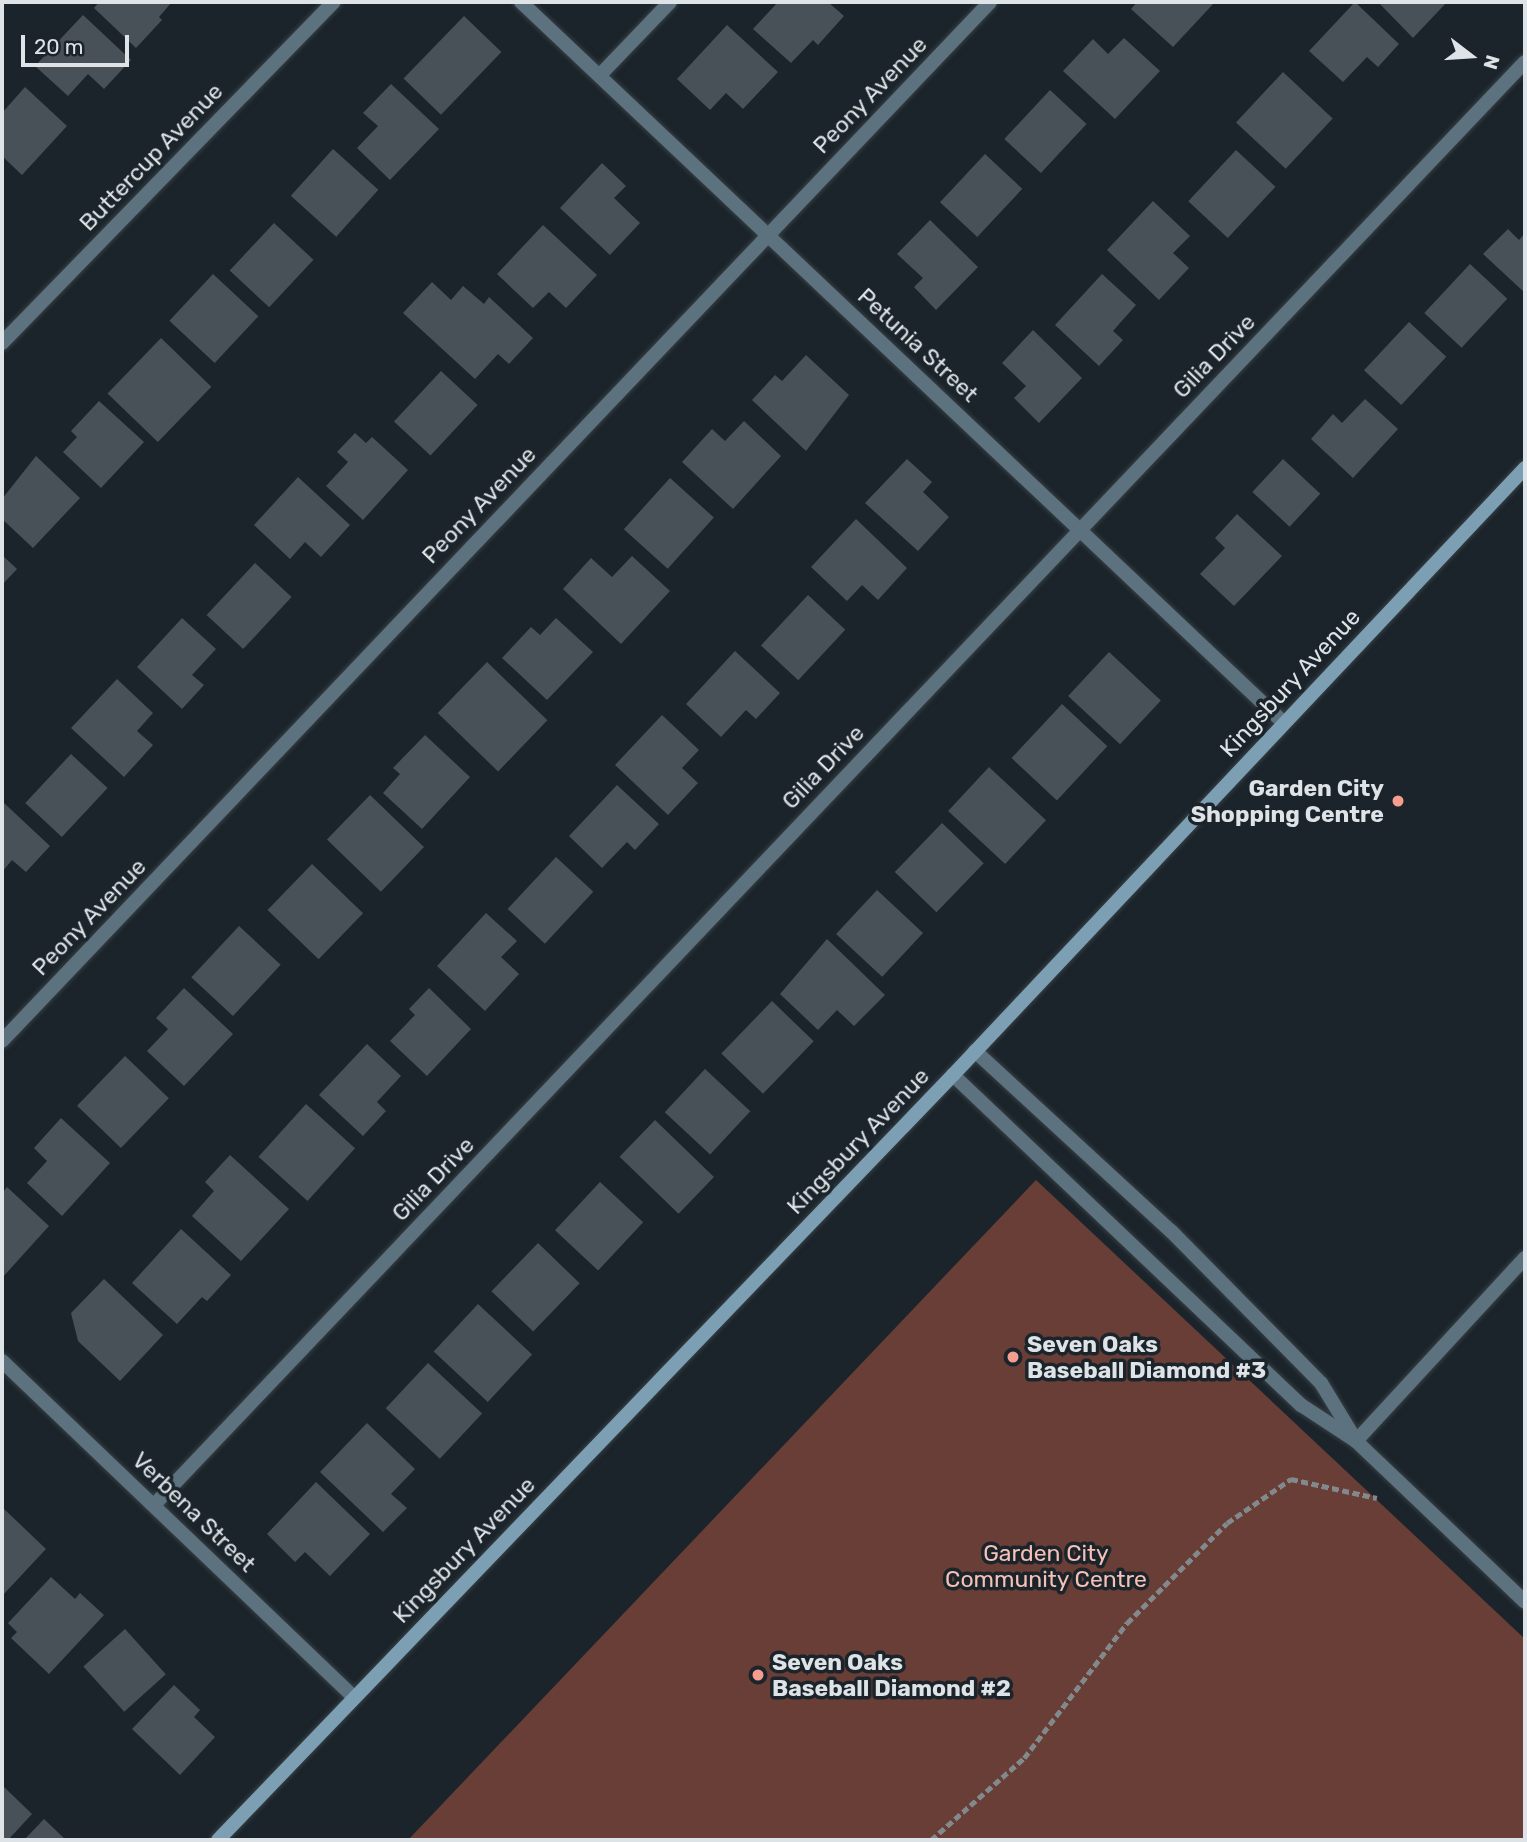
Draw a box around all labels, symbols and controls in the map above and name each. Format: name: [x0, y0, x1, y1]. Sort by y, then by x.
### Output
scale bar: [24, 21, 133, 65]
north arrow: [1436, 21, 1506, 91]
street label: Peony Avenue: [807, 30, 933, 160]
text: 20 m: [34, 34, 83, 59]
text: N: [1479, 52, 1505, 72]
street label: Buttercup Avenue: [73, 77, 229, 237]
street label: Petunia Street: [852, 282, 984, 408]
street label: Gilia Drive: [1167, 308, 1261, 404]
street label: Peony Avenue: [416, 440, 542, 570]
street label: Kingsbury Avenue: [1214, 603, 1366, 763]
street label: Gilia Drive: [776, 719, 870, 815]
place label: Garden City Shopping Centre: [1191, 774, 1384, 828]
marker: Garden City Shopping Centre: [1390, 793, 1406, 809]
street label: Peony Avenue: [26, 852, 152, 982]
street label: Kingsbury Avenue: [781, 1062, 935, 1220]
street label: Gilia Drive: [386, 1131, 480, 1227]
place label: Seven Oaks Baseball Diamond #3: [1027, 1330, 1266, 1384]
marker: Seven Oaks Baseball Diamond #3: [1005, 1349, 1021, 1365]
street label: Verbena Street: [127, 1446, 261, 1578]
street label: Kingsbury Avenue: [387, 1471, 541, 1629]
park label: Garden City Community Centre: [945, 1539, 1147, 1593]
place label: Seven Oaks Baseball Diamond #2: [772, 1648, 1011, 1702]
marker: Seven Oaks Baseball Diamond #2: [750, 1667, 766, 1683]

